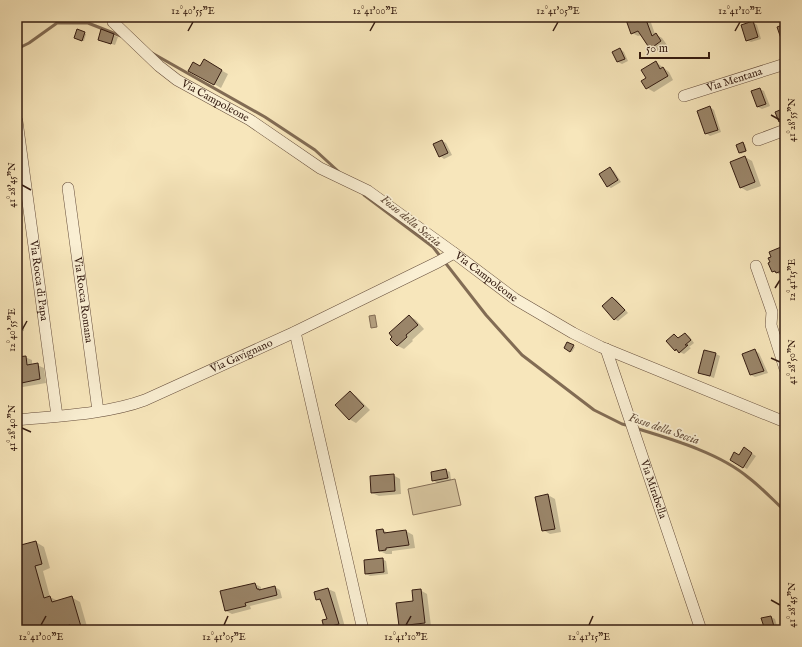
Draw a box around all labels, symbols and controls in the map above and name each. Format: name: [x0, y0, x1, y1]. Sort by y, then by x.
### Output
text: 12°40'55"E: [171, 5, 215, 18]
text: 12°41'00"E: [353, 5, 397, 18]
text: 12°41'05"E: [536, 5, 580, 18]
text: 12°41'10"E: [718, 5, 762, 18]
scale bar: [640, 34, 709, 60]
text: 50 m: [646, 41, 668, 56]
street label: Via Mentana: [704, 65, 764, 96]
street label: Via Campoleone: [178, 76, 252, 125]
text: 41°28'55"N: [786, 98, 799, 142]
text: 41°28'45"N: [6, 162, 19, 208]
water label: Fosso della Seccia: [378, 192, 444, 250]
street label: Via Rocca di Papa: [26, 238, 51, 322]
street label: Via Campoleone: [451, 248, 520, 305]
street label: Via Rocca Romana: [70, 255, 96, 344]
text: 12°41'15"E: [786, 259, 799, 301]
text: 12°40'55"E: [6, 308, 19, 352]
street label: Via Gavignano: [207, 336, 275, 377]
text: 41°28'50"N: [786, 339, 799, 385]
text: 41°28'40"N: [6, 404, 19, 451]
water label: Fosso della Seccia: [627, 410, 701, 448]
street label: Via Mirabella: [637, 457, 670, 521]
text: 41°28'45"N: [786, 582, 799, 628]
text: 12°41'00"E: [19, 631, 63, 644]
text: 12°41'05"E: [202, 631, 246, 644]
text: 12°41'10"E: [384, 631, 428, 644]
text: 12°41'15"E: [568, 631, 610, 644]

